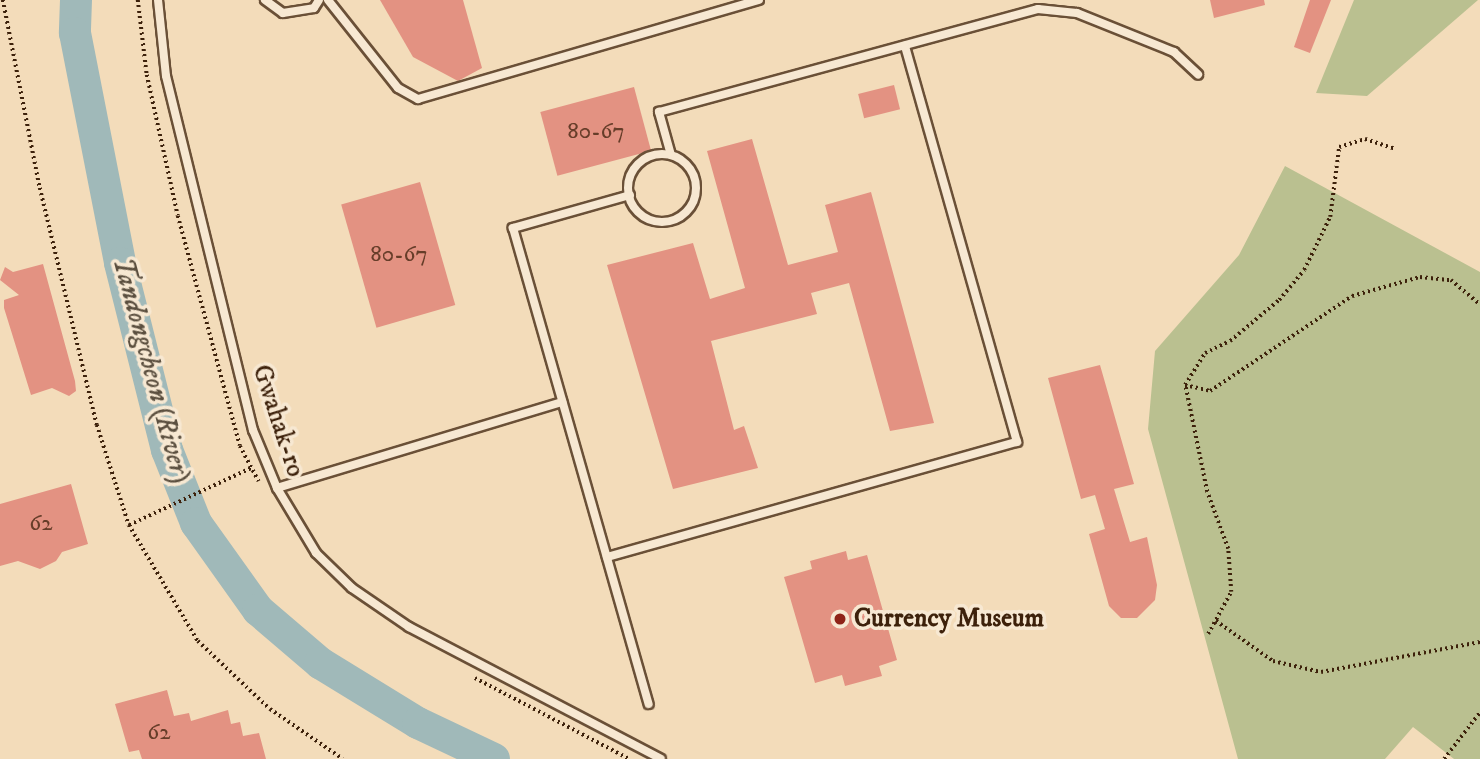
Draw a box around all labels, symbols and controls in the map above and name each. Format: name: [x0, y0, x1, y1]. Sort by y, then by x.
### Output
house number: 80-67: [567, 118, 625, 146]
house number: 80-67: [370, 241, 428, 269]
water label: Tandongcheon (River): [105, 254, 197, 486]
street label: Gwahak-ro: [245, 361, 311, 481]
house number: 62: [29, 510, 53, 538]
place label: Currency Museum: [854, 603, 1044, 635]
marker: Currency Museum: [832, 611, 848, 627]
house number: 62: [147, 719, 171, 747]

